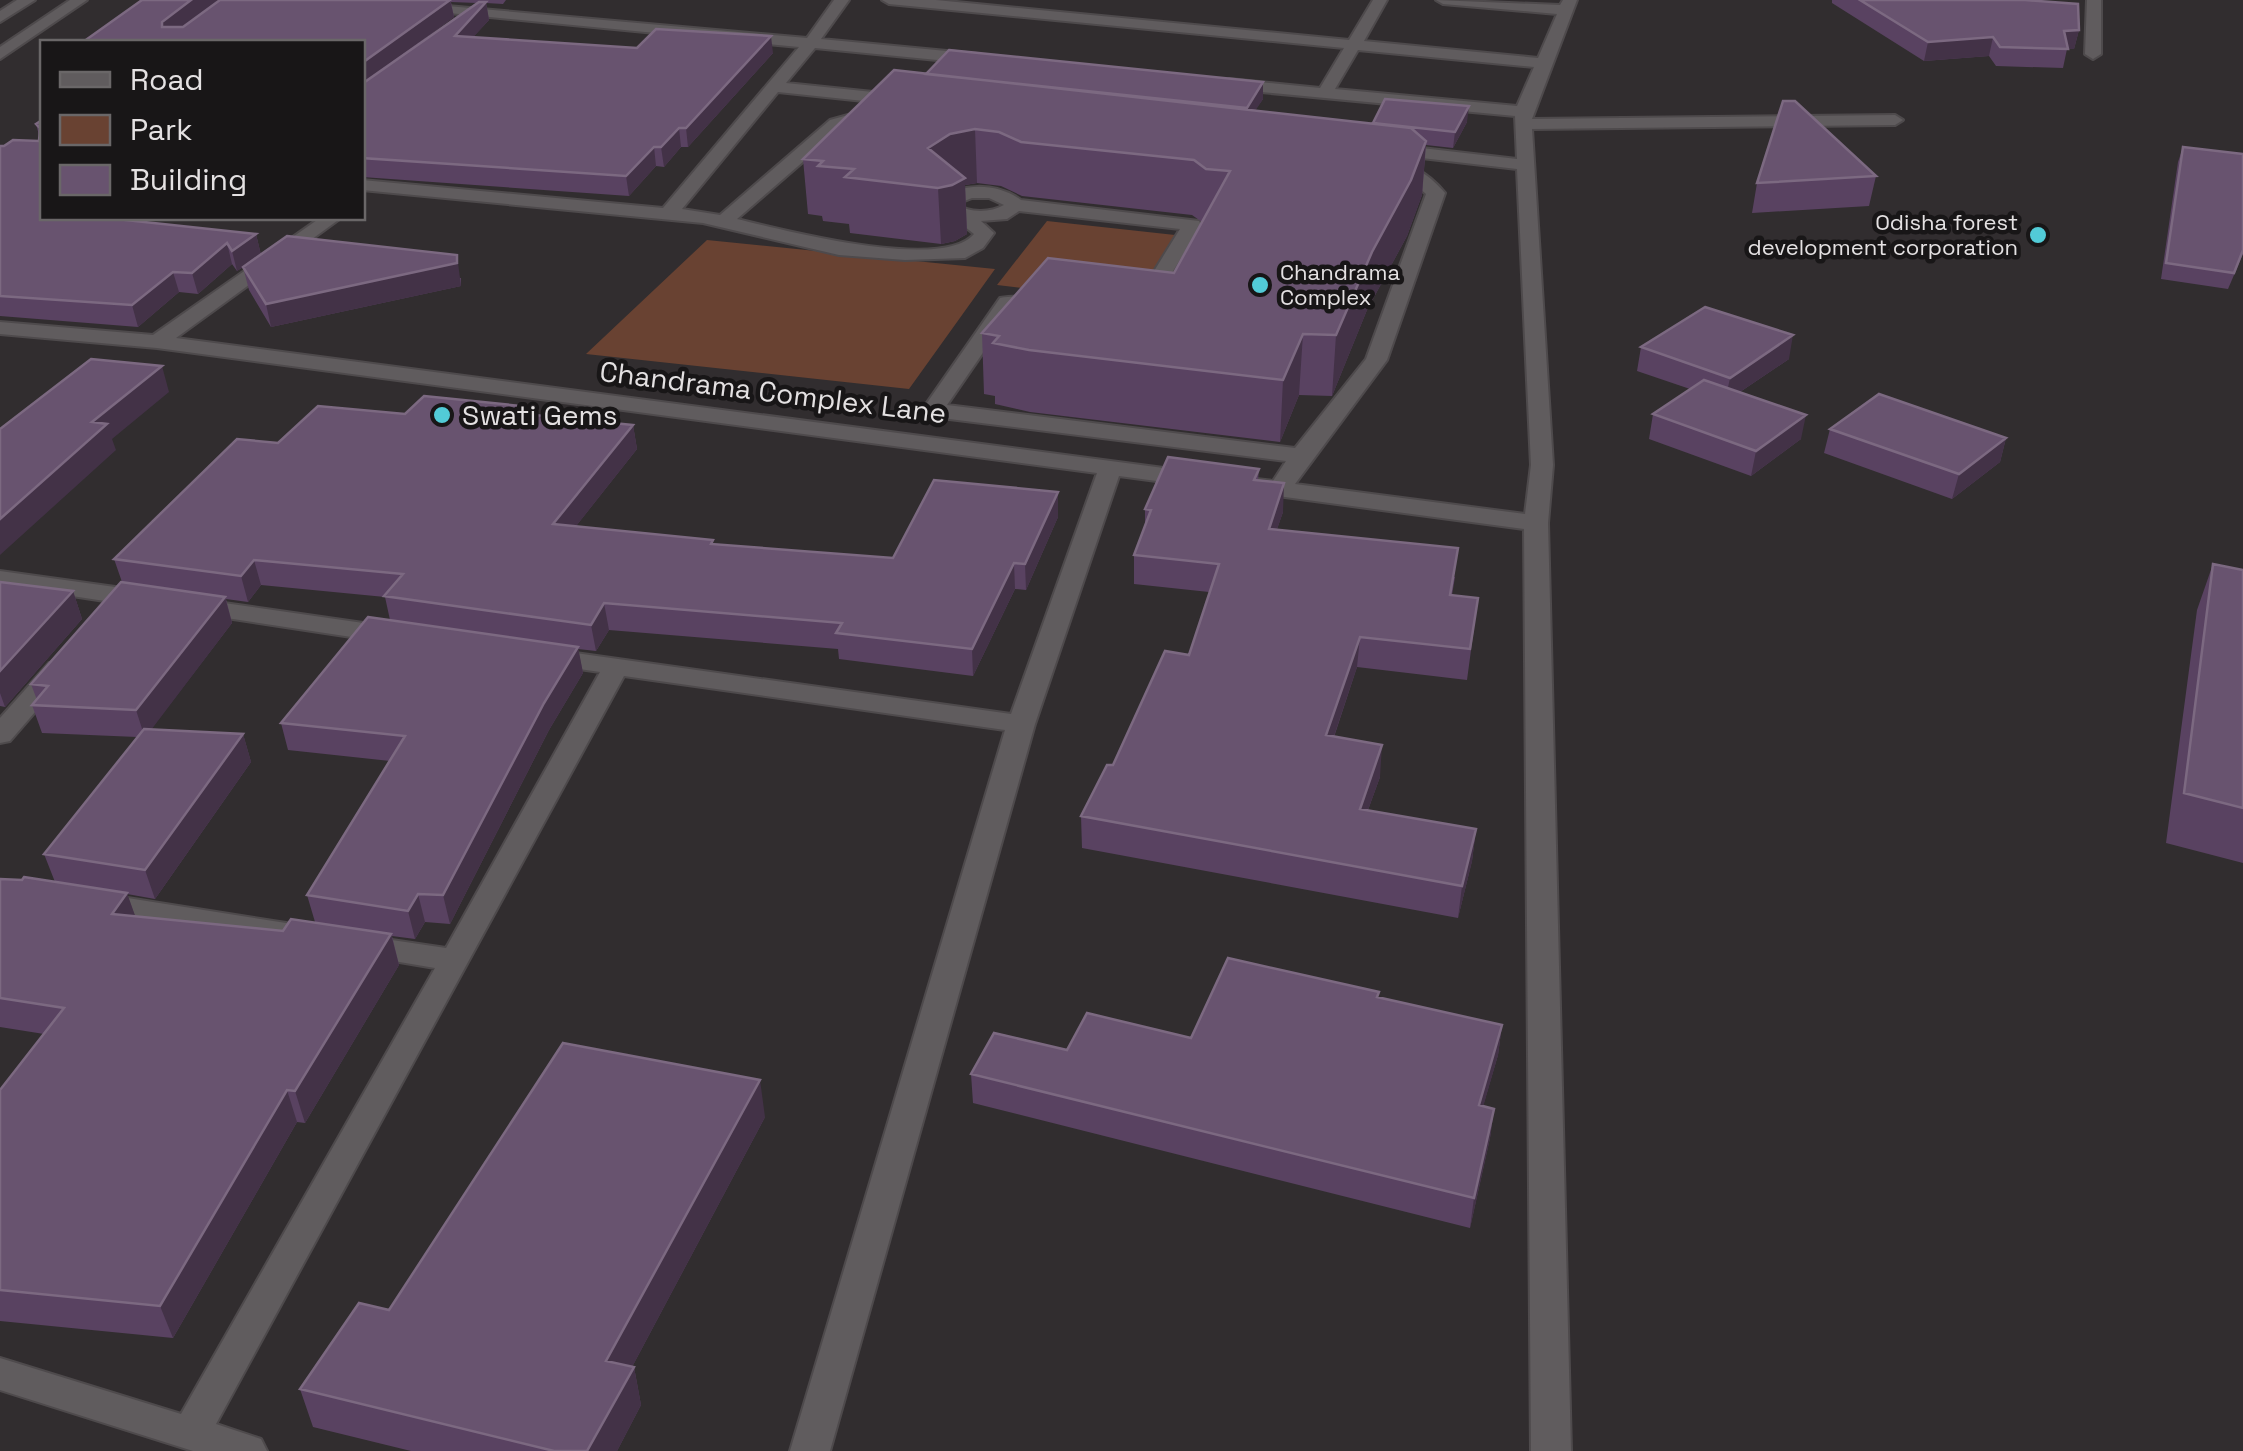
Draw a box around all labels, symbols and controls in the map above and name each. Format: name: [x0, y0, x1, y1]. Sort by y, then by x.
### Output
legend: [40, 40, 365, 220]
text: Road: [130, 60, 204, 99]
text: Park: [130, 110, 192, 149]
text: Building: [130, 160, 247, 199]
place label: Odisha forest development corporation: [1747, 208, 2018, 261]
marker: Odisha forest development corporation: [2027, 224, 2049, 246]
place label: Chandrama Complex: [1280, 258, 1400, 311]
marker: Chandrama Complex: [1249, 274, 1271, 296]
street label: Chandrama Complex Lane: [598, 353, 948, 431]
place label: Swati Gems: [462, 397, 617, 433]
marker: Swati Gems: [431, 404, 453, 426]

